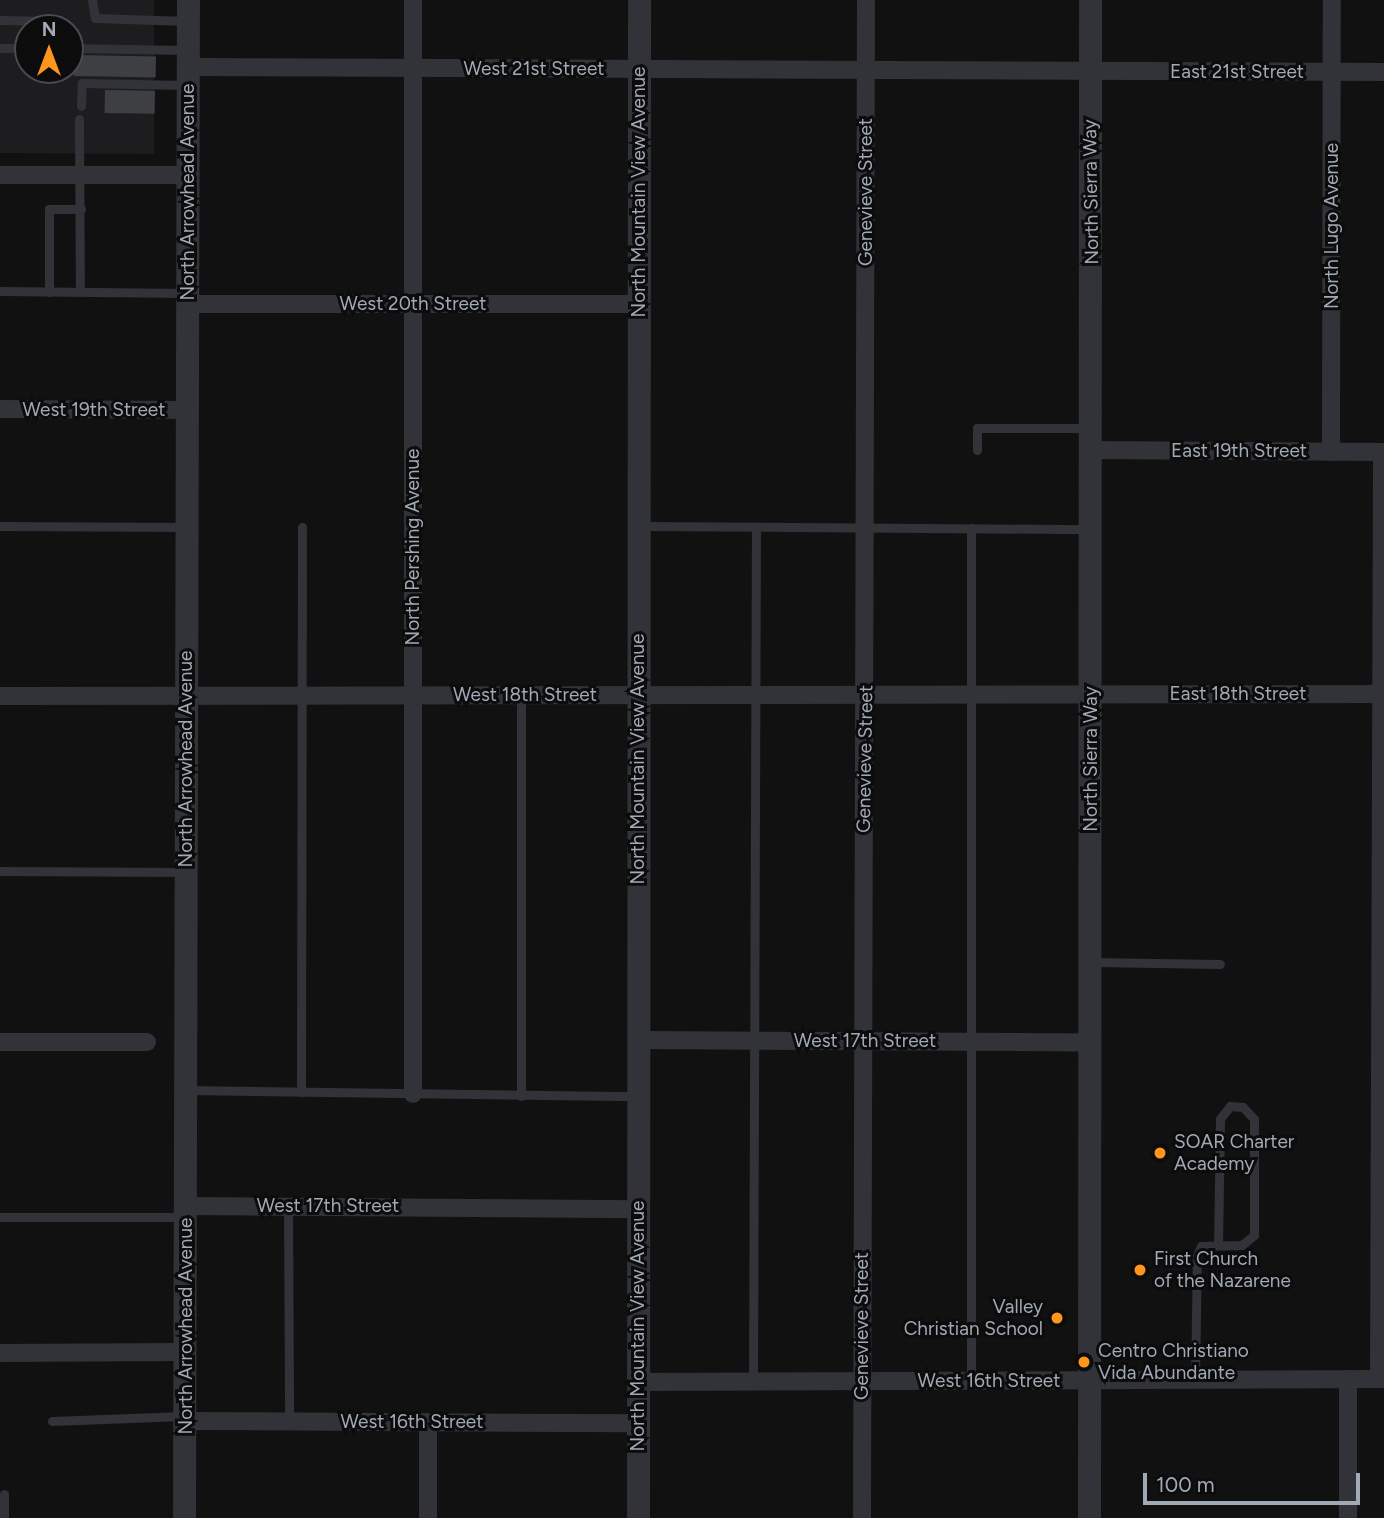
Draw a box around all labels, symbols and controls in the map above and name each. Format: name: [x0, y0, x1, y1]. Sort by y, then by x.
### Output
north arrow: [14, 14, 84, 84]
text: N: [42, 18, 56, 41]
street label: West 21st Street: [464, 58, 604, 80]
street label: East 21st Street: [1170, 61, 1304, 83]
street label: North Mountain View Avenue: [628, 67, 650, 317]
street label: North Arrowhead Avenue: [177, 84, 199, 300]
street label: Genevieve Street: [855, 118, 877, 266]
street label: North Sierra Way: [1078, 119, 1104, 265]
street label: North Lugo Avenue: [1321, 143, 1343, 309]
street label: West 20th Street: [339, 293, 487, 315]
street label: West 19th Street: [23, 399, 165, 421]
street label: East 19th Street: [1171, 440, 1307, 462]
street label: North Pershing Avenue: [402, 449, 424, 645]
street label: North Mountain View Avenue: [627, 634, 649, 884]
street label: North Arrowhead Avenue: [175, 651, 197, 867]
street label: East 18th Street: [1170, 683, 1306, 705]
street label: West 18th Street: [453, 684, 597, 706]
street label: Genevieve Street: [852, 685, 878, 833]
street label: North Sierra Way: [1080, 686, 1102, 832]
street label: West 17th Street: [794, 1030, 936, 1052]
place label: SOAR Charter Academy: [1174, 1131, 1294, 1175]
marker: SOAR Charter Academy: [1152, 1145, 1168, 1161]
street label: West 17th Street: [257, 1195, 399, 1217]
street label: North Mountain View Avenue: [627, 1201, 649, 1451]
street label: North Arrowhead Avenue: [175, 1218, 197, 1434]
place label: First Church of the Nazarene: [1154, 1248, 1291, 1292]
street label: Genevieve Street: [851, 1252, 873, 1400]
marker: First Church of the Nazarene: [1132, 1262, 1148, 1278]
place label: Valley Christian School: [904, 1296, 1043, 1340]
marker: Valley Christian School: [1049, 1310, 1065, 1326]
place label: Centro Christiano Vida Abundante: [1098, 1340, 1249, 1384]
marker: Centro Christiano Vida Abundante: [1076, 1354, 1092, 1370]
street label: West 16th Street: [918, 1370, 1060, 1392]
street label: West 16th Street: [341, 1411, 483, 1433]
scale bar: [1146, 1458, 1363, 1502]
text: 100 m: [1156, 1472, 1215, 1497]

